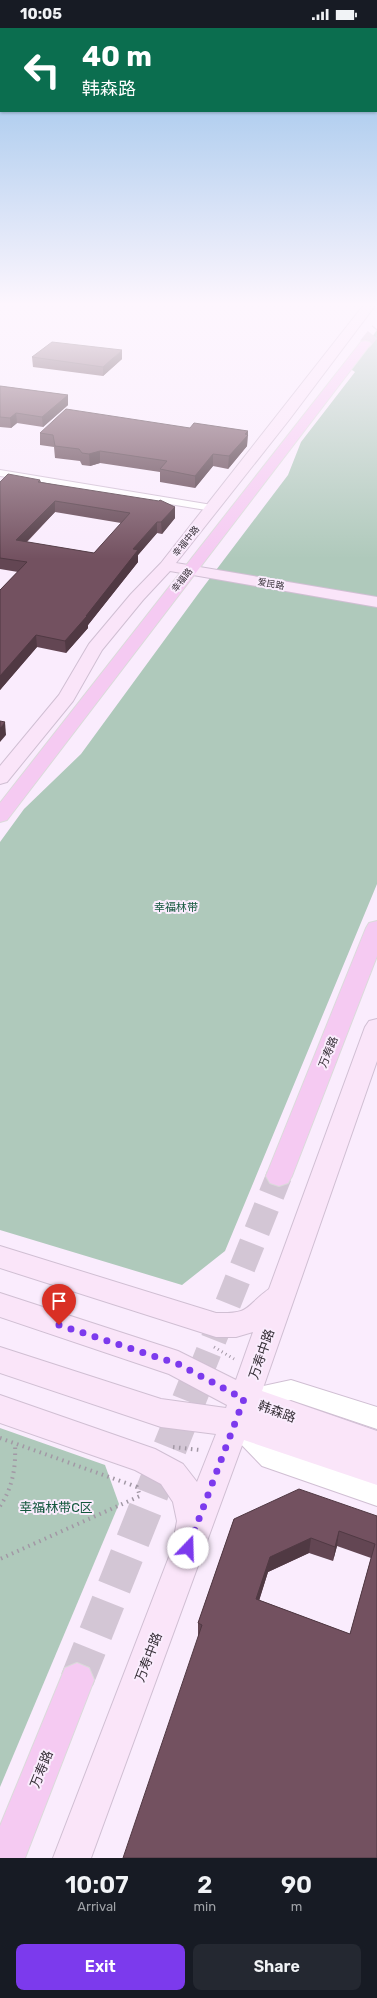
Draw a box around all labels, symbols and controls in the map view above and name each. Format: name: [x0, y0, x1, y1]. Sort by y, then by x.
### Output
text: 10:05: [20, 5, 62, 23]
text: 40 m: [82, 40, 152, 73]
icon: left: [16, 44, 68, 96]
text: 韩森路: [82, 78, 136, 100]
street label: 幸福中路: [171, 524, 201, 558]
street label: 幸福路: [170, 566, 194, 594]
street label: 爱民路: [257, 577, 285, 591]
park label: 幸福林带: [154, 901, 198, 914]
street label: 万寿路: [316, 1034, 341, 1070]
pin: [42, 1284, 76, 1325]
icon: arrive: [48, 1290, 70, 1312]
street label: 万寿中路: [246, 1327, 277, 1381]
street label: 韩森路: [256, 1398, 298, 1425]
park label: 幸福林带C区: [19, 1500, 93, 1515]
position arrow: [167, 1527, 209, 1569]
street label: 万寿中路: [132, 1630, 165, 1684]
street label: 万寿路: [27, 1748, 56, 1790]
text: 10:07: [65, 1871, 129, 1899]
text: 2: [197, 1871, 212, 1899]
text: 90: [281, 1871, 312, 1899]
text: Arrival: [77, 1899, 116, 1914]
text: min: [194, 1899, 216, 1914]
text: m: [291, 1899, 302, 1914]
button: Exit: [16, 1944, 185, 1990]
button: Share: [193, 1944, 361, 1990]

